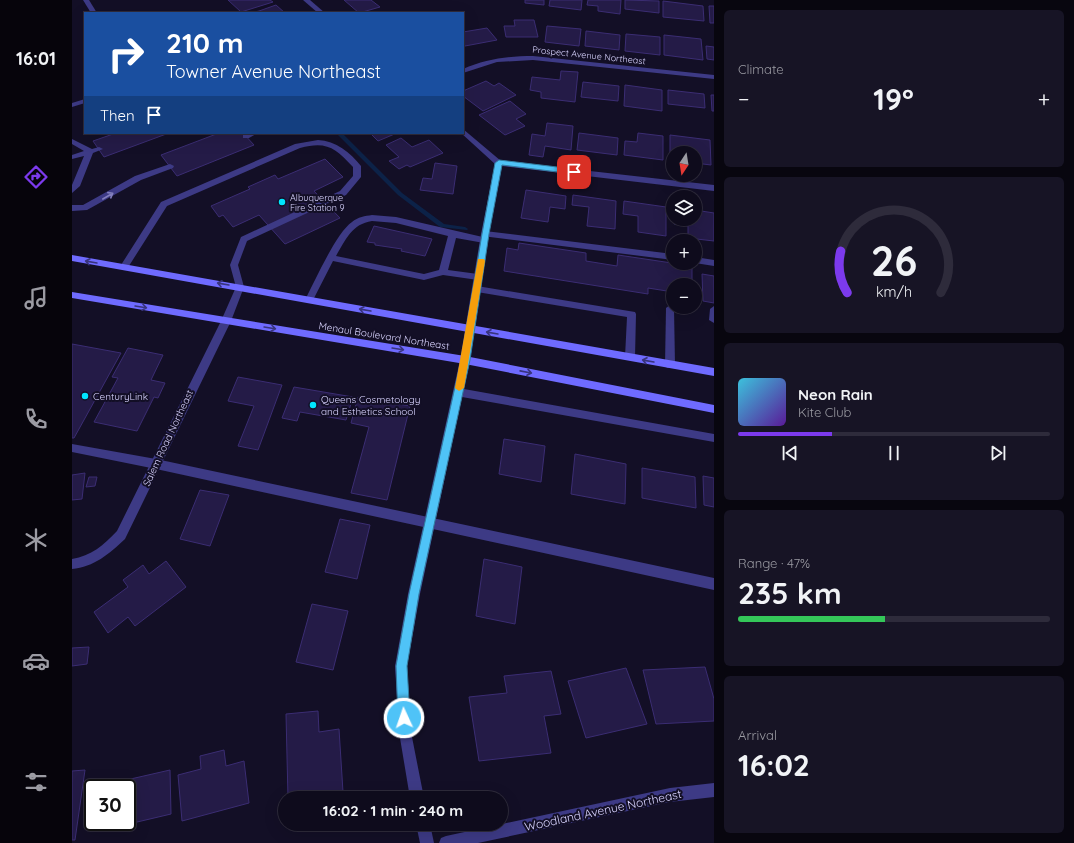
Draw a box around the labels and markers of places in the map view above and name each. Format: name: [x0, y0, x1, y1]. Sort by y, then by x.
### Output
pin: [557, 155, 591, 189]
place label: Albuquerque Fire Station 9: [290, 192, 345, 213]
marker: Albuquerque Fire Station 9: [277, 197, 287, 207]
place label: CenturyLink: [93, 390, 148, 403]
marker: CenturyLink: [80, 391, 90, 401]
place label: Queens Cosmetology and Esthetics School: [321, 393, 421, 418]
marker: Queens Cosmetology and Esthetics School: [308, 400, 318, 410]

